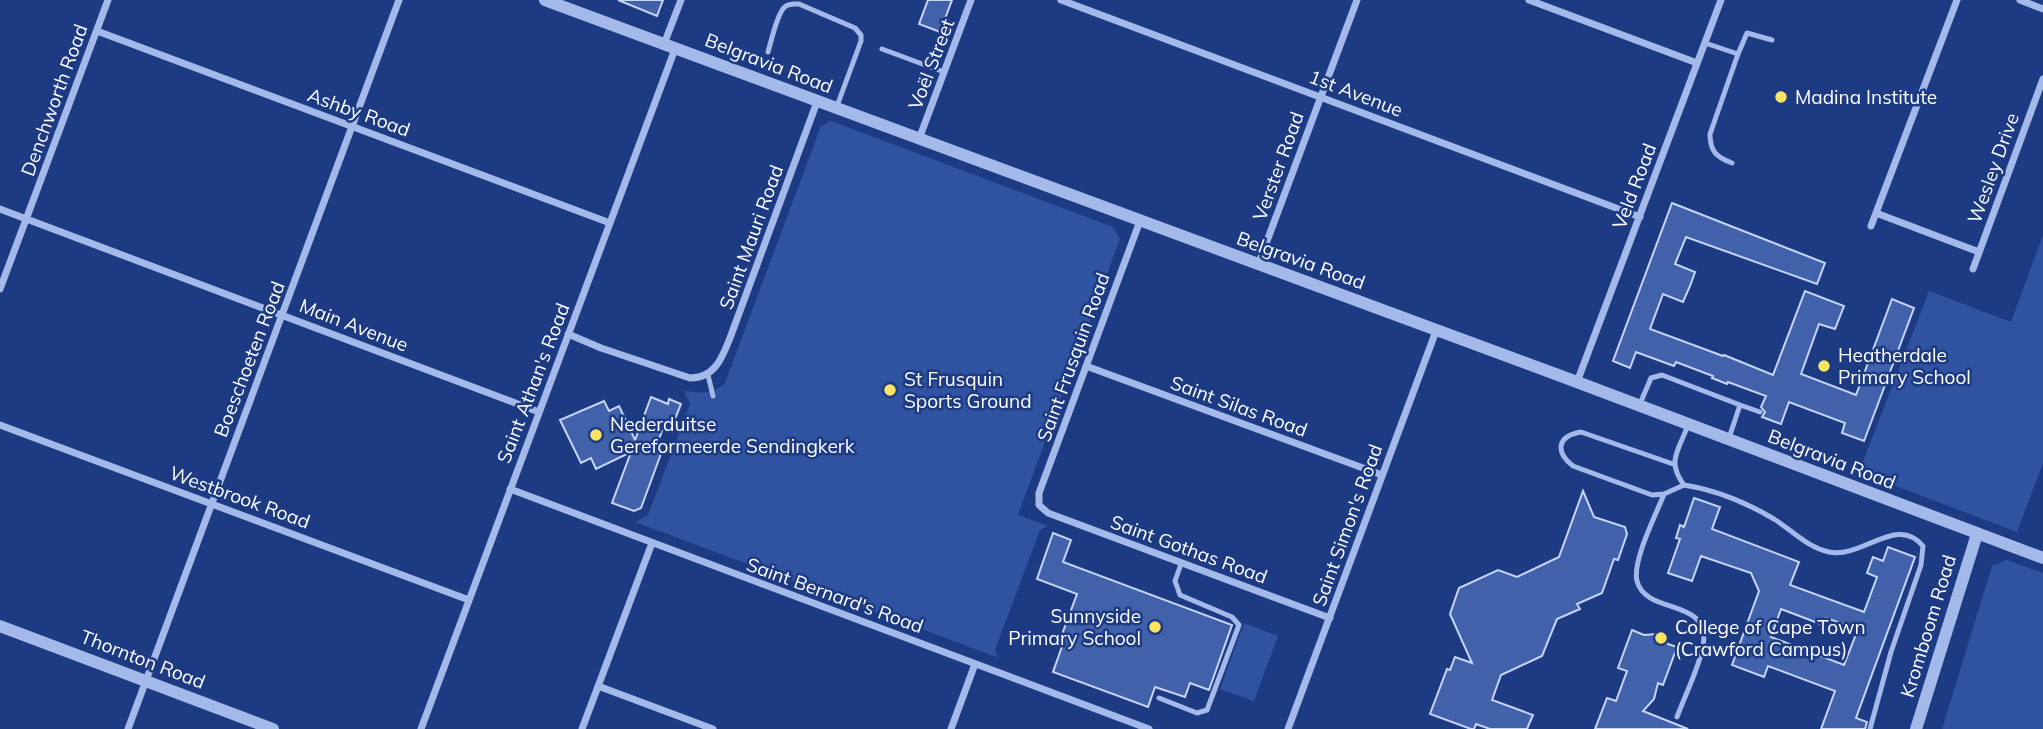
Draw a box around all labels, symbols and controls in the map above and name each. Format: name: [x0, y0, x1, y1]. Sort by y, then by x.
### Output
street label: Voël Street: [903, 15, 959, 113]
street label: Denchworth Road: [15, 21, 93, 179]
street label: Belgravia Road: [702, 28, 836, 98]
street label: 1st Avenue: [1306, 64, 1406, 122]
street label: Ashby Road: [304, 82, 414, 142]
place label: Madina Institute: [1795, 85, 1937, 109]
marker: Madina Institute: [1773, 89, 1789, 105]
street label: Verster Road: [1247, 108, 1309, 224]
street label: Wesley Drive: [1962, 110, 2024, 226]
street label: Veld Road: [1607, 140, 1661, 232]
street label: Saint Mauri Road: [714, 161, 788, 313]
street label: Belgravia Road: [1234, 226, 1368, 294]
street label: Saint Frusquin Road: [1031, 269, 1115, 445]
street label: Boeschoeten Road: [208, 278, 290, 440]
street label: Main Avenue: [296, 293, 412, 357]
street label: Saint Athan's Road: [491, 299, 575, 467]
place label: Heatherdale Primary School: [1838, 343, 1971, 389]
marker: Heatherdale Primary School: [1816, 358, 1832, 374]
place label: St Frusquin Sports Ground: [904, 367, 1032, 413]
street label: Saint Silas Road: [1167, 370, 1311, 442]
marker: St Frusquin Sports Ground: [882, 382, 898, 398]
place label: Nederduitse Gereformeerde Sendingkerk: [610, 412, 855, 458]
street label: Belgravia Road: [1765, 424, 1899, 494]
marker: Nederduitse Gereformeerde Sendingkerk: [588, 427, 604, 443]
street label: Saint Simon's Road: [1307, 441, 1387, 609]
street label: Westbrook Road: [167, 460, 313, 534]
street label: Saint Gothas Road: [1107, 509, 1271, 589]
street label: Saint Bernard's Road: [743, 552, 927, 638]
street label: Kromboom Road: [1895, 552, 1961, 700]
place label: Sunnyside Primary School: [1008, 604, 1141, 650]
place label: College of Cape Town (Crawford Campus): [1675, 615, 1866, 661]
marker: Sunnyside Primary School: [1147, 619, 1163, 635]
street label: Thornton Road: [77, 624, 209, 694]
marker: College of Cape Town (Crawford Campus): [1653, 630, 1669, 646]

